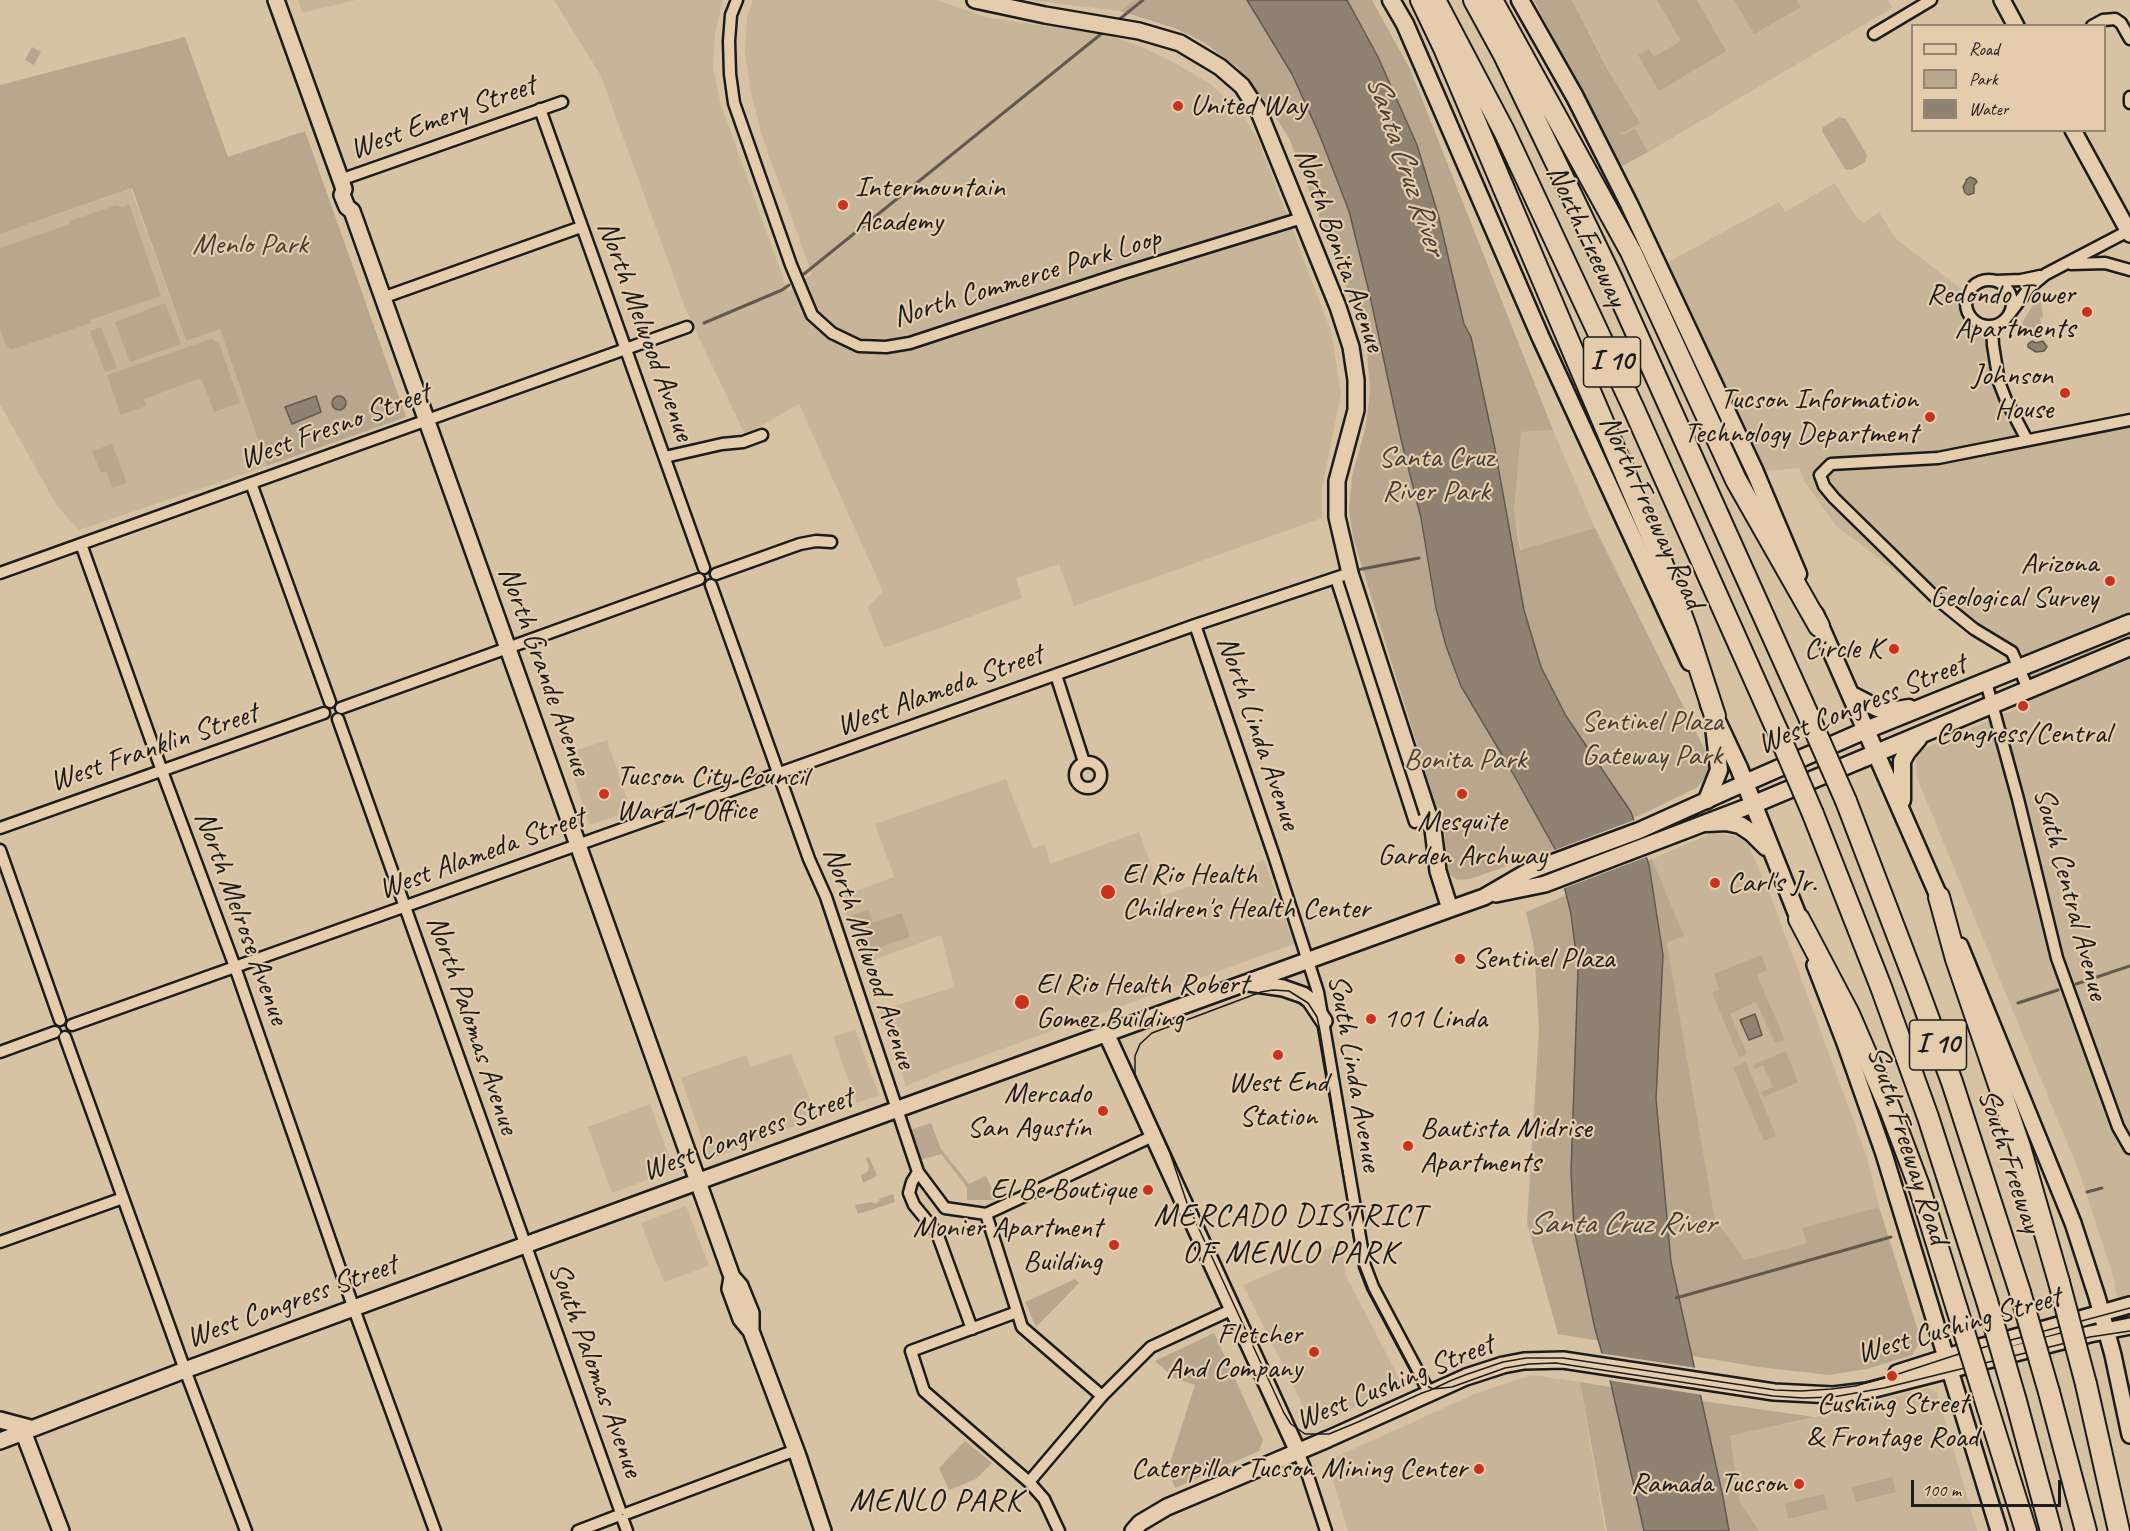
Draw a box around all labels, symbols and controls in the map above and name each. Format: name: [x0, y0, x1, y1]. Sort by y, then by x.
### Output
legend: [1911, 24, 2106, 132]
text: Road: [1969, 38, 1999, 60]
street label: West Emery Street: [345, 68, 541, 168]
text: Park: [1969, 68, 1998, 90]
water label: Santa Cruz River: [1356, 70, 1454, 260]
place label: United Way: [1190, 88, 1307, 124]
text: Water: [1969, 98, 2008, 120]
marker: United Way: [1171, 99, 1185, 113]
street label: North Bonita Avenue: [1286, 143, 1392, 357]
street label: North Freeway: [1538, 160, 1634, 312]
place label: Intermountain Academy: [855, 170, 1005, 240]
marker: Intermountain Academy: [836, 198, 850, 212]
street label: North Melwood Avenue: [588, 216, 702, 446]
street label: North Commerce Park Loop: [889, 220, 1165, 336]
park label: Menlo Park: [192, 227, 308, 263]
place label: Redondo Tower Apartments: [1927, 277, 2075, 348]
marker: Redondo Tower Apartments: [2080, 305, 2094, 319]
road number: I 10: [1584, 337, 1640, 387]
place label: Johnson House: [1972, 358, 2053, 428]
street label: West Fresno Street: [235, 376, 435, 478]
place label: Tucson Information Technology Department: [1684, 382, 1918, 452]
marker: Johnson House: [2058, 386, 2072, 400]
street label: North Freeway Road: [1590, 410, 1712, 614]
marker: Tucson Information Technology Department: [1923, 410, 1937, 424]
park label: Santa Cruz River Park: [1378, 440, 1494, 510]
place label: Arizona Geological Survey: [1930, 546, 2098, 616]
street label: North Grande Avenue: [490, 562, 598, 780]
marker: Arizona Geological Survey: [2103, 574, 2117, 588]
street label: North Linda Avenue: [1208, 631, 1308, 835]
place label: Circle K: [1804, 631, 1882, 667]
street label: West Alameda Street: [832, 637, 1048, 745]
marker: Circle K: [1887, 642, 1901, 656]
street label: West Congress Street: [1753, 647, 1971, 763]
street label: West Franklin Street: [45, 696, 263, 800]
marker: Congress/Central: [2016, 699, 2030, 713]
park label: Sentinel Plaza Gateway Park: [1581, 704, 1723, 774]
place label: Congress/Central: [1935, 716, 2111, 752]
park label: Bonita Park: [1404, 742, 1526, 778]
place label: Tucson City Council Ward 1 Office: [616, 759, 808, 830]
street label: South Central Avenue: [2024, 784, 2116, 1004]
marker: Tucson City Council Ward 1 Office: [597, 787, 611, 801]
marker: Mesquite Garden Archway: [1455, 787, 1469, 801]
street label: West Alameda Street: [374, 800, 590, 908]
place label: Mesquite Garden Archway: [1377, 804, 1547, 874]
street label: North Melrose Avenue: [186, 806, 296, 1030]
street label: North Melwood Avenue: [814, 843, 924, 1073]
place label: El Rio Health Children's Health Center: [1122, 857, 1370, 928]
place label: Carl's Jr.: [1727, 865, 1817, 901]
marker: Carl's Jr.: [1708, 876, 1722, 890]
marker: El Rio Health Children's Health Center: [1099, 883, 1117, 901]
street label: North Palomas Avenue: [418, 911, 526, 1139]
place label: Sentinel Plaza: [1472, 941, 1614, 977]
marker: Sentinel Plaza: [1453, 952, 1467, 966]
place label: El Rio Health Robert Gomez Building: [1036, 967, 1248, 1038]
street label: South Linda Avenue: [1319, 972, 1389, 1174]
marker: El Rio Health Robert Gomez Building: [1013, 993, 1031, 1011]
place label: 101 Linda: [1383, 1001, 1487, 1037]
marker: 101 Linda: [1364, 1012, 1378, 1026]
road number: I 10: [1910, 1020, 1966, 1070]
street label: South Freeway Road: [1858, 1042, 1956, 1248]
marker: West End Station: [1271, 1048, 1285, 1062]
place label: West End Station: [1228, 1065, 1328, 1136]
place label: Mercado San Agustín: [967, 1076, 1091, 1146]
street label: West Congress Street: [638, 1080, 858, 1190]
street label: South Freeway: [1969, 1085, 2049, 1237]
marker: Mercado San Agustín: [1096, 1104, 1110, 1118]
place label: Bautista Midrise Apartments: [1420, 1111, 1592, 1182]
marker: Bautista Midrise Apartments: [1401, 1139, 1415, 1153]
place label: El Be Boutique: [990, 1172, 1136, 1208]
marker: El Be Boutique: [1141, 1183, 1155, 1197]
district label: MERCADO DISTRICT OF MENLO PARK: [1153, 1198, 1427, 1273]
water label: Santa Cruz River: [1527, 1206, 1715, 1244]
place label: Monier Apartment Building: [913, 1210, 1102, 1280]
marker: Monier Apartment Building: [1107, 1238, 1121, 1252]
street label: West Congress Street: [182, 1247, 402, 1357]
street label: South Palomas Avenue: [540, 1258, 650, 1482]
street label: West Cushing Street: [1853, 1280, 2065, 1372]
place label: Fletcher And Company: [1166, 1317, 1302, 1388]
street label: West Cushing Street: [1291, 1327, 1499, 1439]
marker: Fletcher And Company: [1307, 1345, 1321, 1359]
marker: Cushing Street & Frontage Road: [1885, 1369, 1899, 1383]
place label: Cushing Street & Frontage Road: [1806, 1386, 1978, 1456]
place label: Caterpillar Tucson Mining Center: [1131, 1451, 1467, 1487]
marker: Caterpillar Tucson Mining Center: [1472, 1462, 1486, 1476]
place label: Ramada Tucson: [1631, 1466, 1787, 1502]
scale bar: [1914, 1468, 2064, 1506]
marker: Ramada Tucson: [1792, 1477, 1806, 1491]
text: 100 m: [1922, 1479, 1961, 1501]
district label: MENLO PARK: [851, 1483, 1021, 1521]

